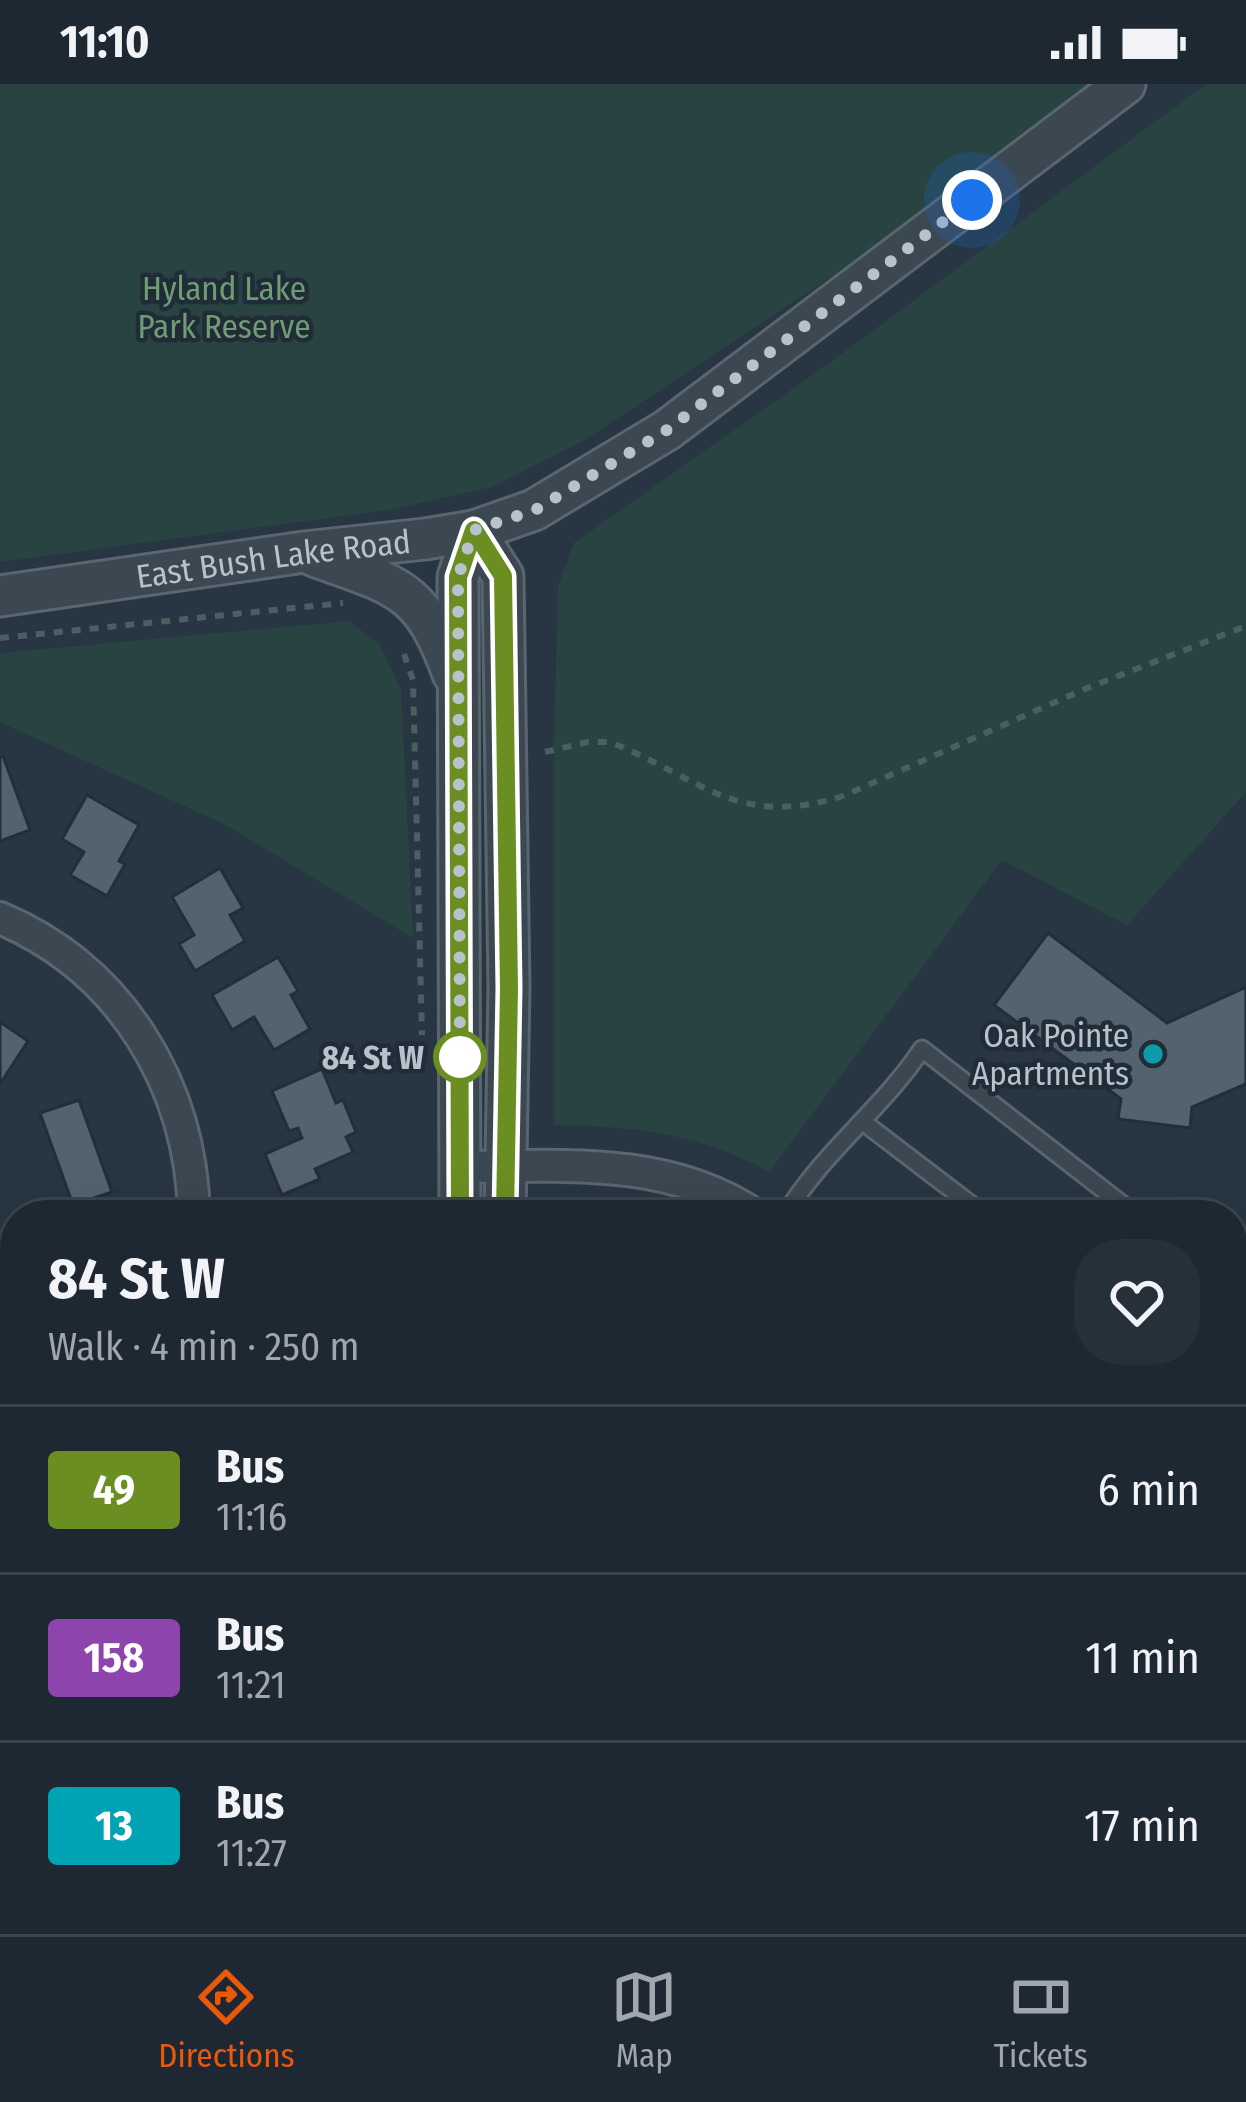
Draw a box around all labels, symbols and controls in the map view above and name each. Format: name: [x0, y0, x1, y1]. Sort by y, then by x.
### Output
text: 11:10: [60, 15, 150, 69]
your location: [942, 170, 1002, 230]
park label: Hyland Lake Park Reserve: [138, 269, 310, 347]
street label: East Bush Lake Road: [134, 522, 413, 597]
place label: Oak Pointe Apartments: [972, 1016, 1129, 1094]
marker: 84 St W: [435, 1032, 485, 1082]
place label: 84 St W: [322, 1038, 425, 1078]
marker: Oak Pointe Apartments: [1140, 1041, 1166, 1067]
button: heart: [1074, 1239, 1200, 1365]
text: 84 St W: [48, 1245, 225, 1313]
text: Walk · 4 min · 250 m: [48, 1324, 359, 1370]
text: Bus: [216, 1440, 284, 1494]
text: 6 min: [1097, 1463, 1200, 1517]
text: 49: [93, 1465, 135, 1515]
text: 11:16: [216, 1494, 287, 1540]
text: Bus: [216, 1608, 284, 1662]
text: 11 min: [1085, 1631, 1200, 1685]
text: 158: [84, 1633, 144, 1683]
text: 11:21: [216, 1662, 286, 1708]
text: Bus: [216, 1776, 284, 1830]
text: 17 min: [1084, 1799, 1200, 1853]
text: 13: [95, 1801, 133, 1851]
text: 11:27: [216, 1830, 287, 1876]
tab: Directions: [158, 1964, 295, 2076]
tab: Map: [611, 1964, 677, 2076]
tab: Tickets: [994, 1964, 1088, 2076]

